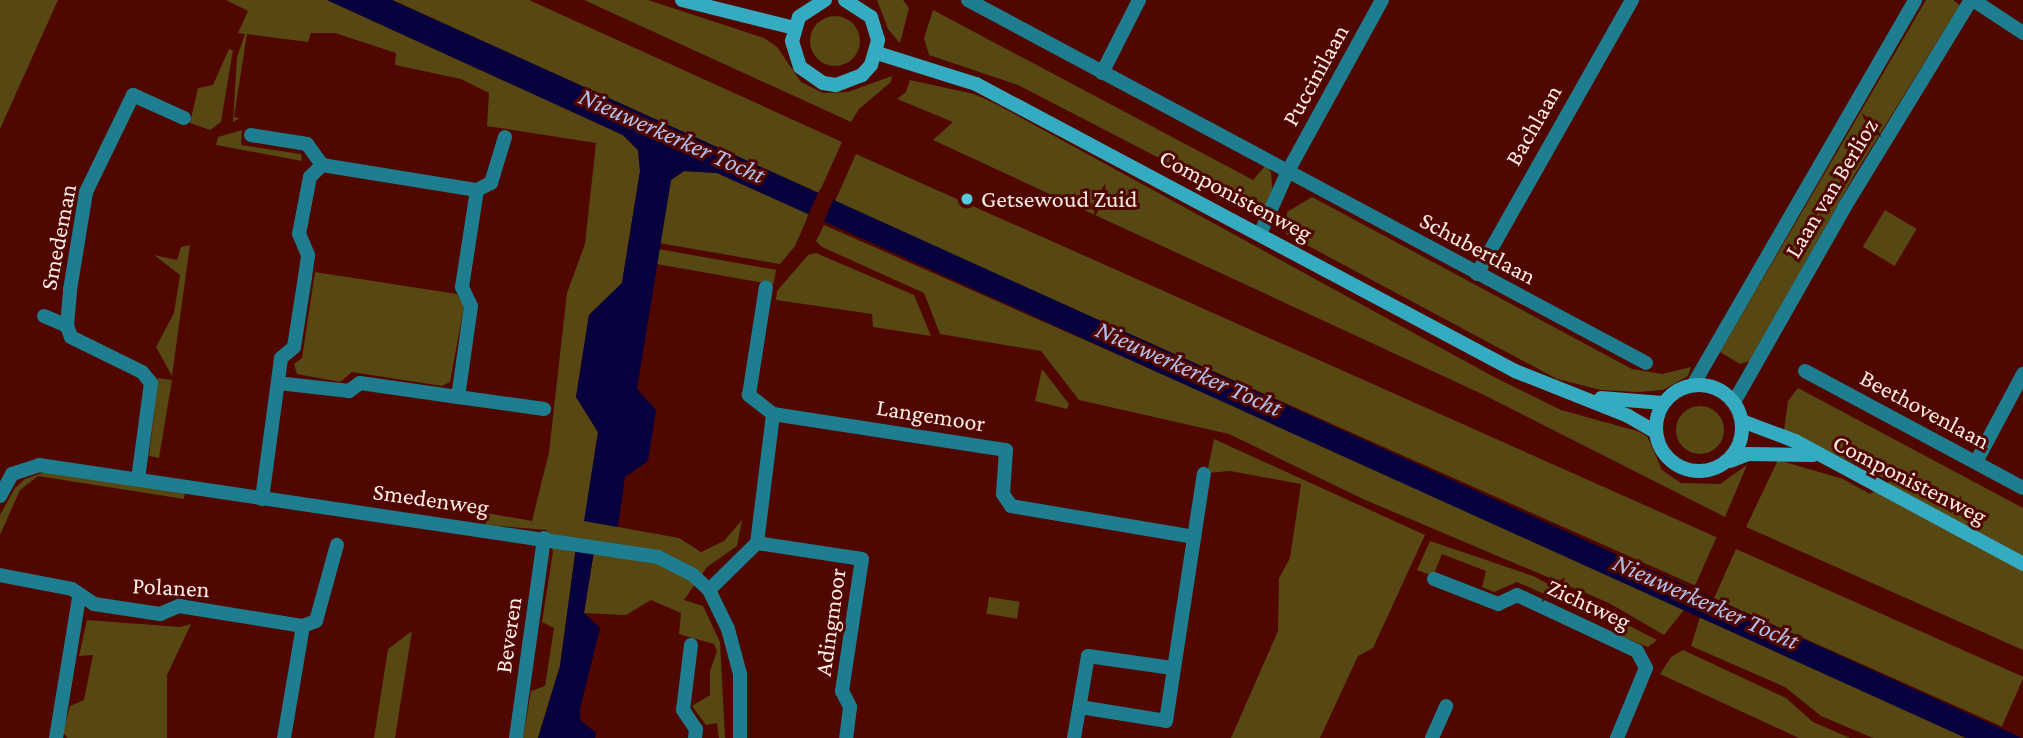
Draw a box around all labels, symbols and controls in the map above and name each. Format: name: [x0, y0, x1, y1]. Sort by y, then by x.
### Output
street label: Puccinilaan: [1275, 19, 1355, 131]
street label: Bachlaan: [1498, 80, 1568, 170]
water label: Nieuwerkerker Tocht: [574, 81, 770, 191]
street label: Laan van Berlioz: [1778, 113, 1884, 263]
street label: Componistenweg: [1155, 143, 1317, 247]
street label: Smedeman: [34, 181, 82, 293]
place label: Getsewoud Zuid: [981, 185, 1137, 213]
marker: Getsewoud Zuid: [959, 191, 975, 207]
street label: Schubertlaan: [1415, 205, 1541, 291]
water label: Nieuwerkerker Tocht: [1091, 314, 1287, 424]
street label: Beethovenlaan: [1855, 363, 1995, 455]
street label: Langemoor: [875, 392, 987, 438]
street label: Componistenweg: [1828, 428, 1992, 530]
street label: Smedenweg: [371, 477, 491, 521]
water label: Nieuwerkerker Tocht: [1608, 547, 1804, 657]
street label: Adingmoor: [808, 566, 852, 678]
street label: Polanen: [132, 571, 210, 603]
street label: Zichtweg: [1543, 572, 1635, 636]
street label: Beveren: [488, 595, 528, 675]

